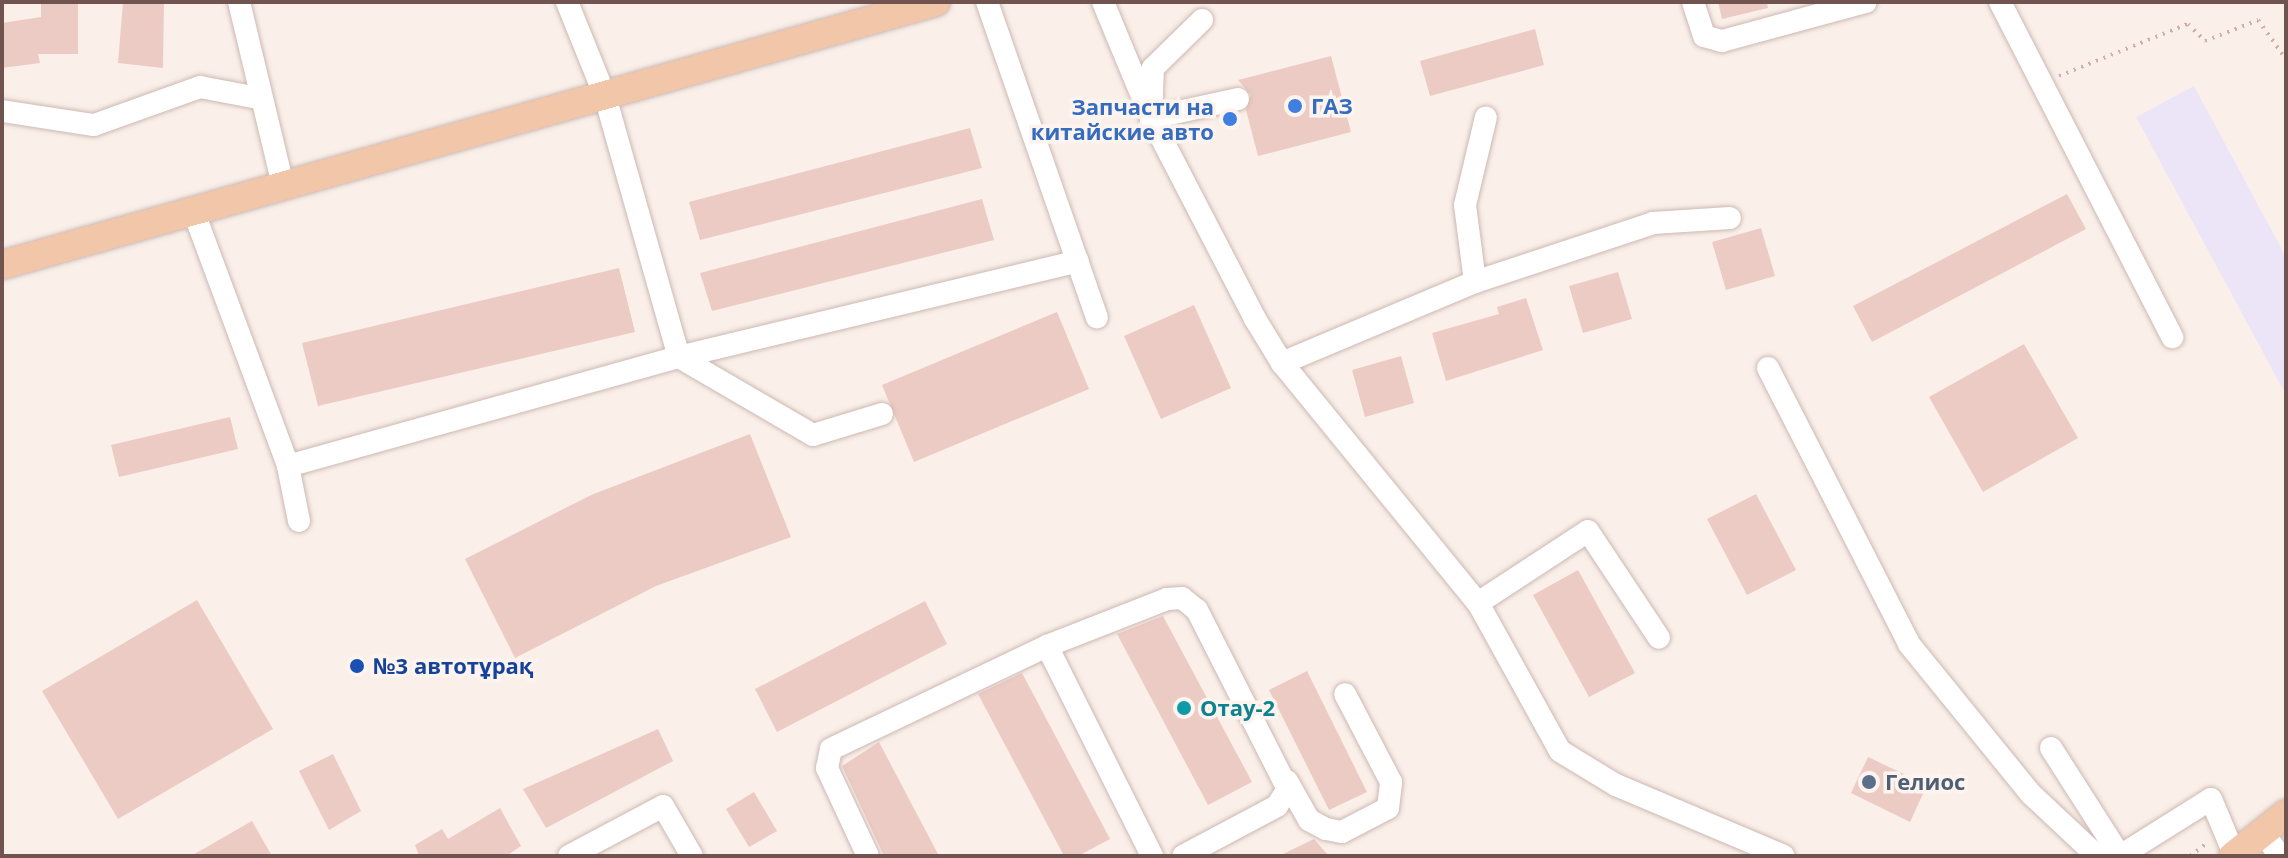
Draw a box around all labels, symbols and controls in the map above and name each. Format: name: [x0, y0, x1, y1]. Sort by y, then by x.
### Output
place label: Запчасти на китайские авто: [1031, 93, 1214, 144]
place label: ГАЗ: [1311, 93, 1353, 119]
marker: ГАЗ: [1286, 97, 1304, 115]
marker: Запчасти на китайские авто: [1221, 110, 1239, 128]
place label: №3 автотұрақ: [373, 653, 533, 679]
marker: №3 автотұрақ: [348, 657, 366, 675]
place label: Отау-2: [1200, 695, 1275, 721]
marker: Отау-2: [1175, 699, 1193, 717]
place label: Гелиос: [1885, 769, 1965, 795]
marker: Гелиос: [1860, 773, 1878, 791]

